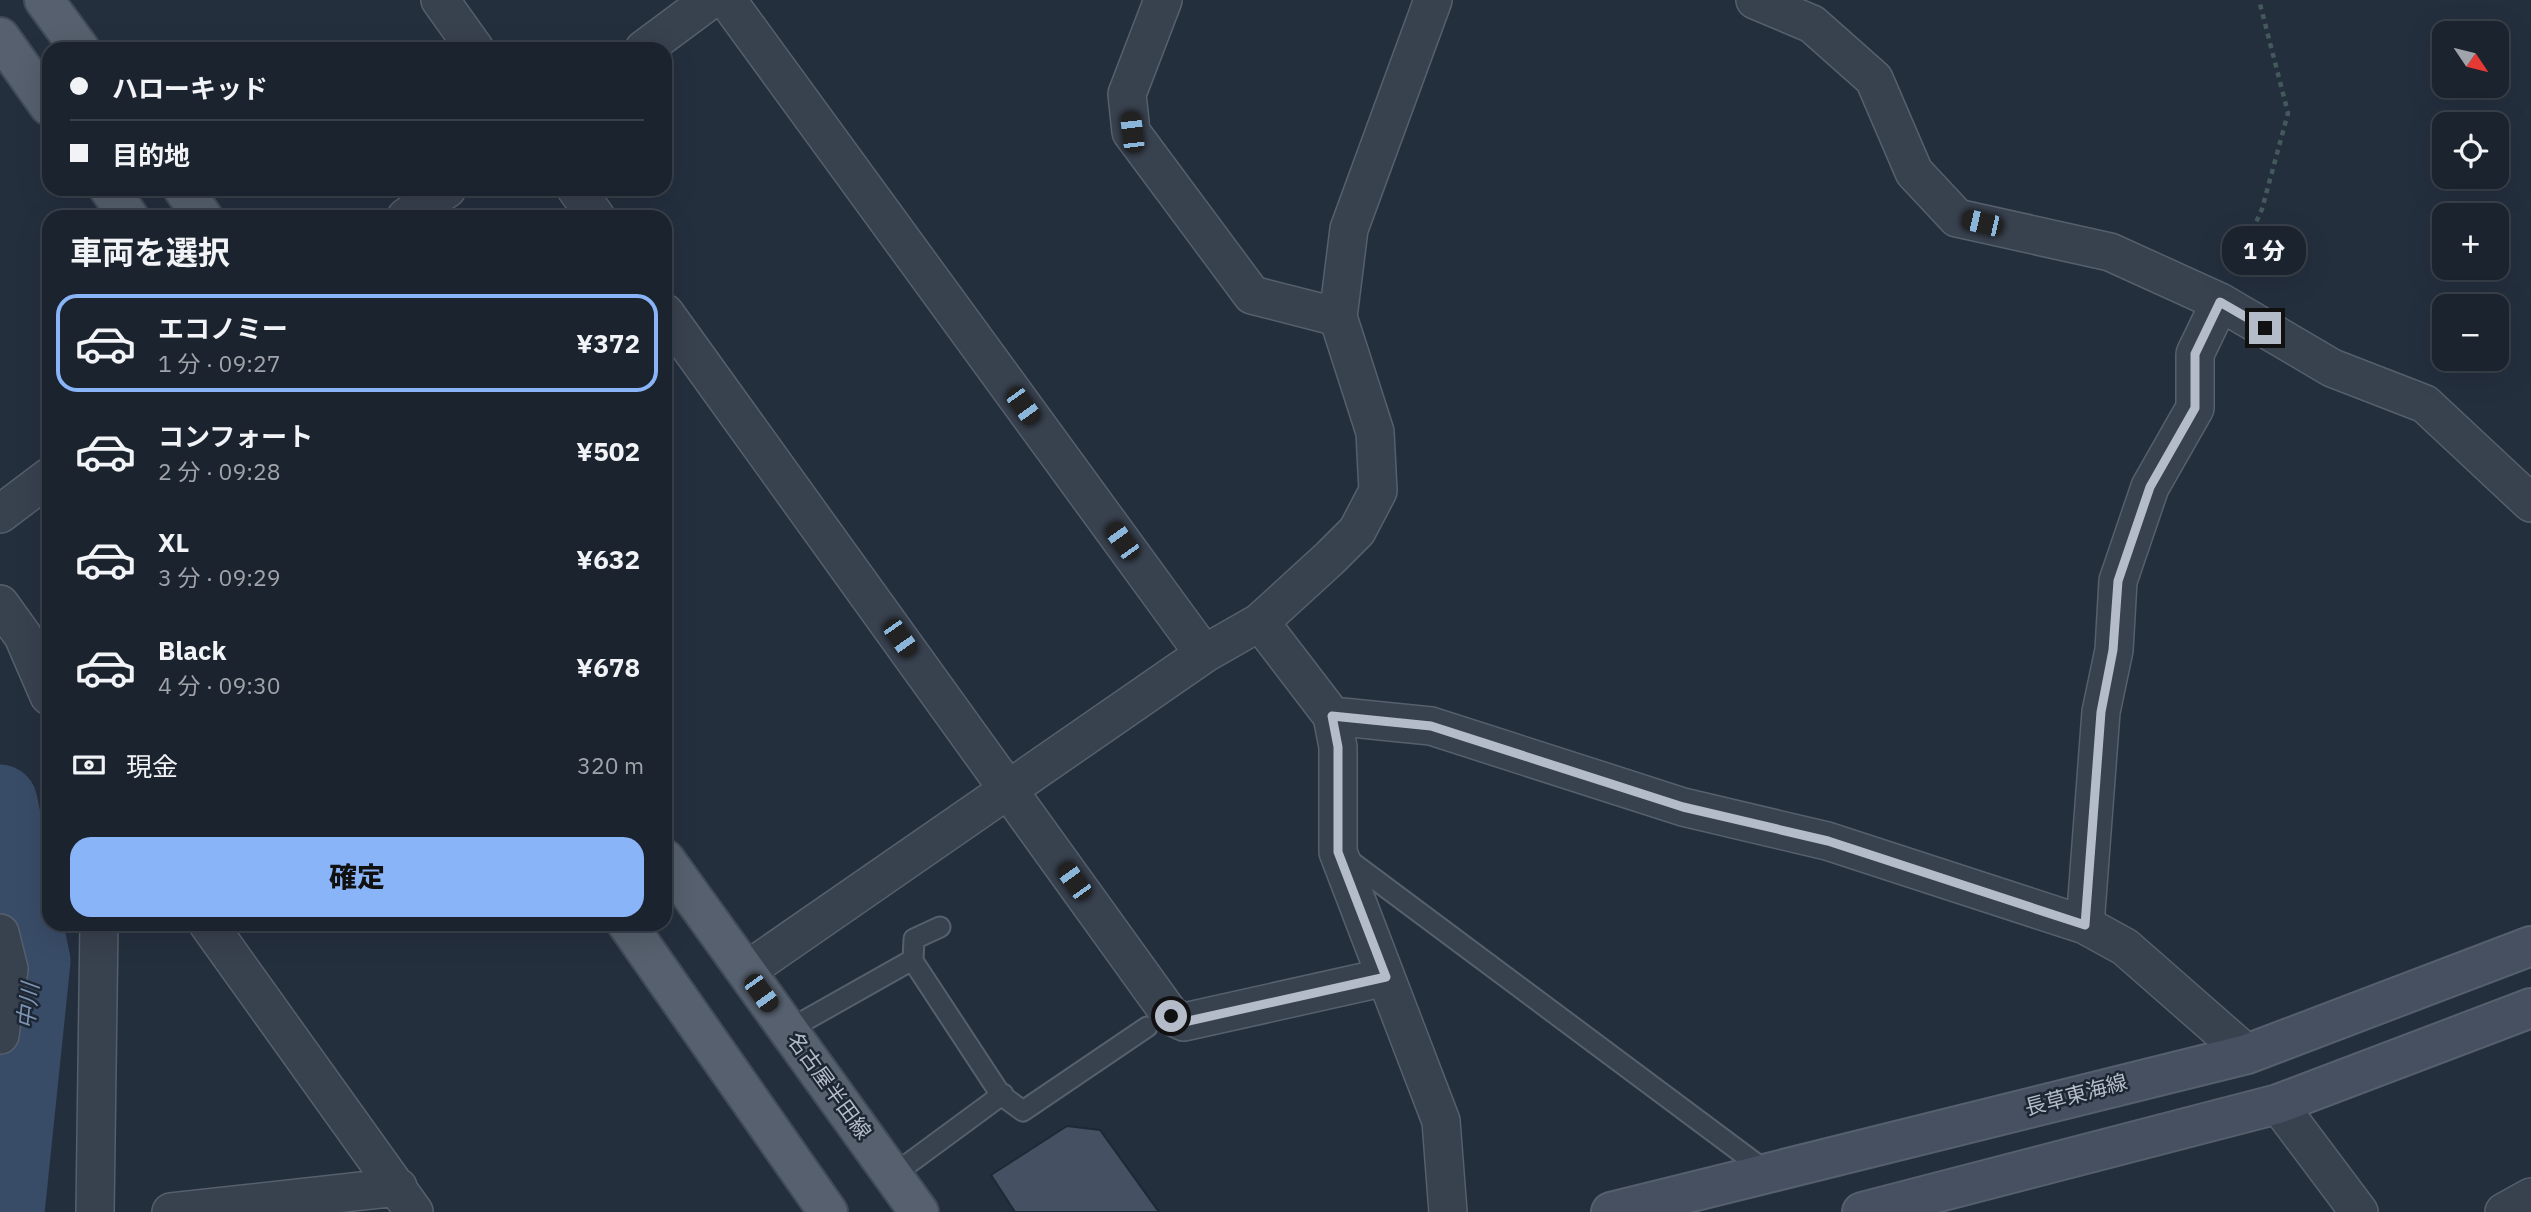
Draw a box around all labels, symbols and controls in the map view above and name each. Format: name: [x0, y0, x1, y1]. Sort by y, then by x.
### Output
north arrow: [2432, 21, 2510, 98]
map controls: [2432, 21, 2509, 371]
text: ハローキッド: [112, 71, 268, 105]
car: [1120, 110, 1145, 154]
button: locate: [2432, 112, 2509, 189]
text: 目的地: [112, 138, 190, 172]
button: +: [2432, 203, 2509, 280]
car: [1960, 208, 2005, 238]
callout: 1 分: [2223, 226, 2307, 276]
text: 車両を選択: [70, 231, 230, 273]
text: 1 分: [2243, 235, 2285, 265]
button: −: [2432, 294, 2509, 371]
text: エコノミー: [158, 311, 288, 345]
icon: car: [74, 312, 137, 375]
route end: [2249, 312, 2281, 344]
text: ¥372: [576, 326, 640, 360]
text: 1 分 · 09:27: [158, 348, 281, 378]
car: [1003, 383, 1044, 429]
text: コンフォート: [158, 419, 313, 453]
icon: car: [74, 420, 137, 483]
text: ¥502: [576, 434, 640, 468]
text: 2 分 · 09:28: [158, 456, 281, 486]
car: [1102, 518, 1143, 564]
text: XL: [158, 525, 189, 559]
icon: car: [74, 528, 137, 591]
text: ¥632: [576, 542, 640, 576]
text: 3 分 · 09:29: [158, 562, 281, 592]
car: [880, 615, 921, 661]
text: Black: [158, 633, 226, 667]
icon: car: [74, 636, 137, 699]
text: ¥678: [576, 650, 640, 684]
text: 4 分 · 09:30: [158, 670, 281, 700]
icon: cash: [70, 746, 108, 784]
text: 現金: [126, 749, 178, 783]
text: 320 m: [577, 750, 644, 780]
button: 確定: [70, 837, 644, 917]
car: [1054, 858, 1095, 904]
car: [741, 970, 782, 1016]
water label: 中川: [10, 978, 45, 1030]
route start: [1155, 1000, 1187, 1032]
street label: 名古屋半田線: [781, 1026, 878, 1145]
street label: 長草東海線: [2021, 1067, 2130, 1121]

